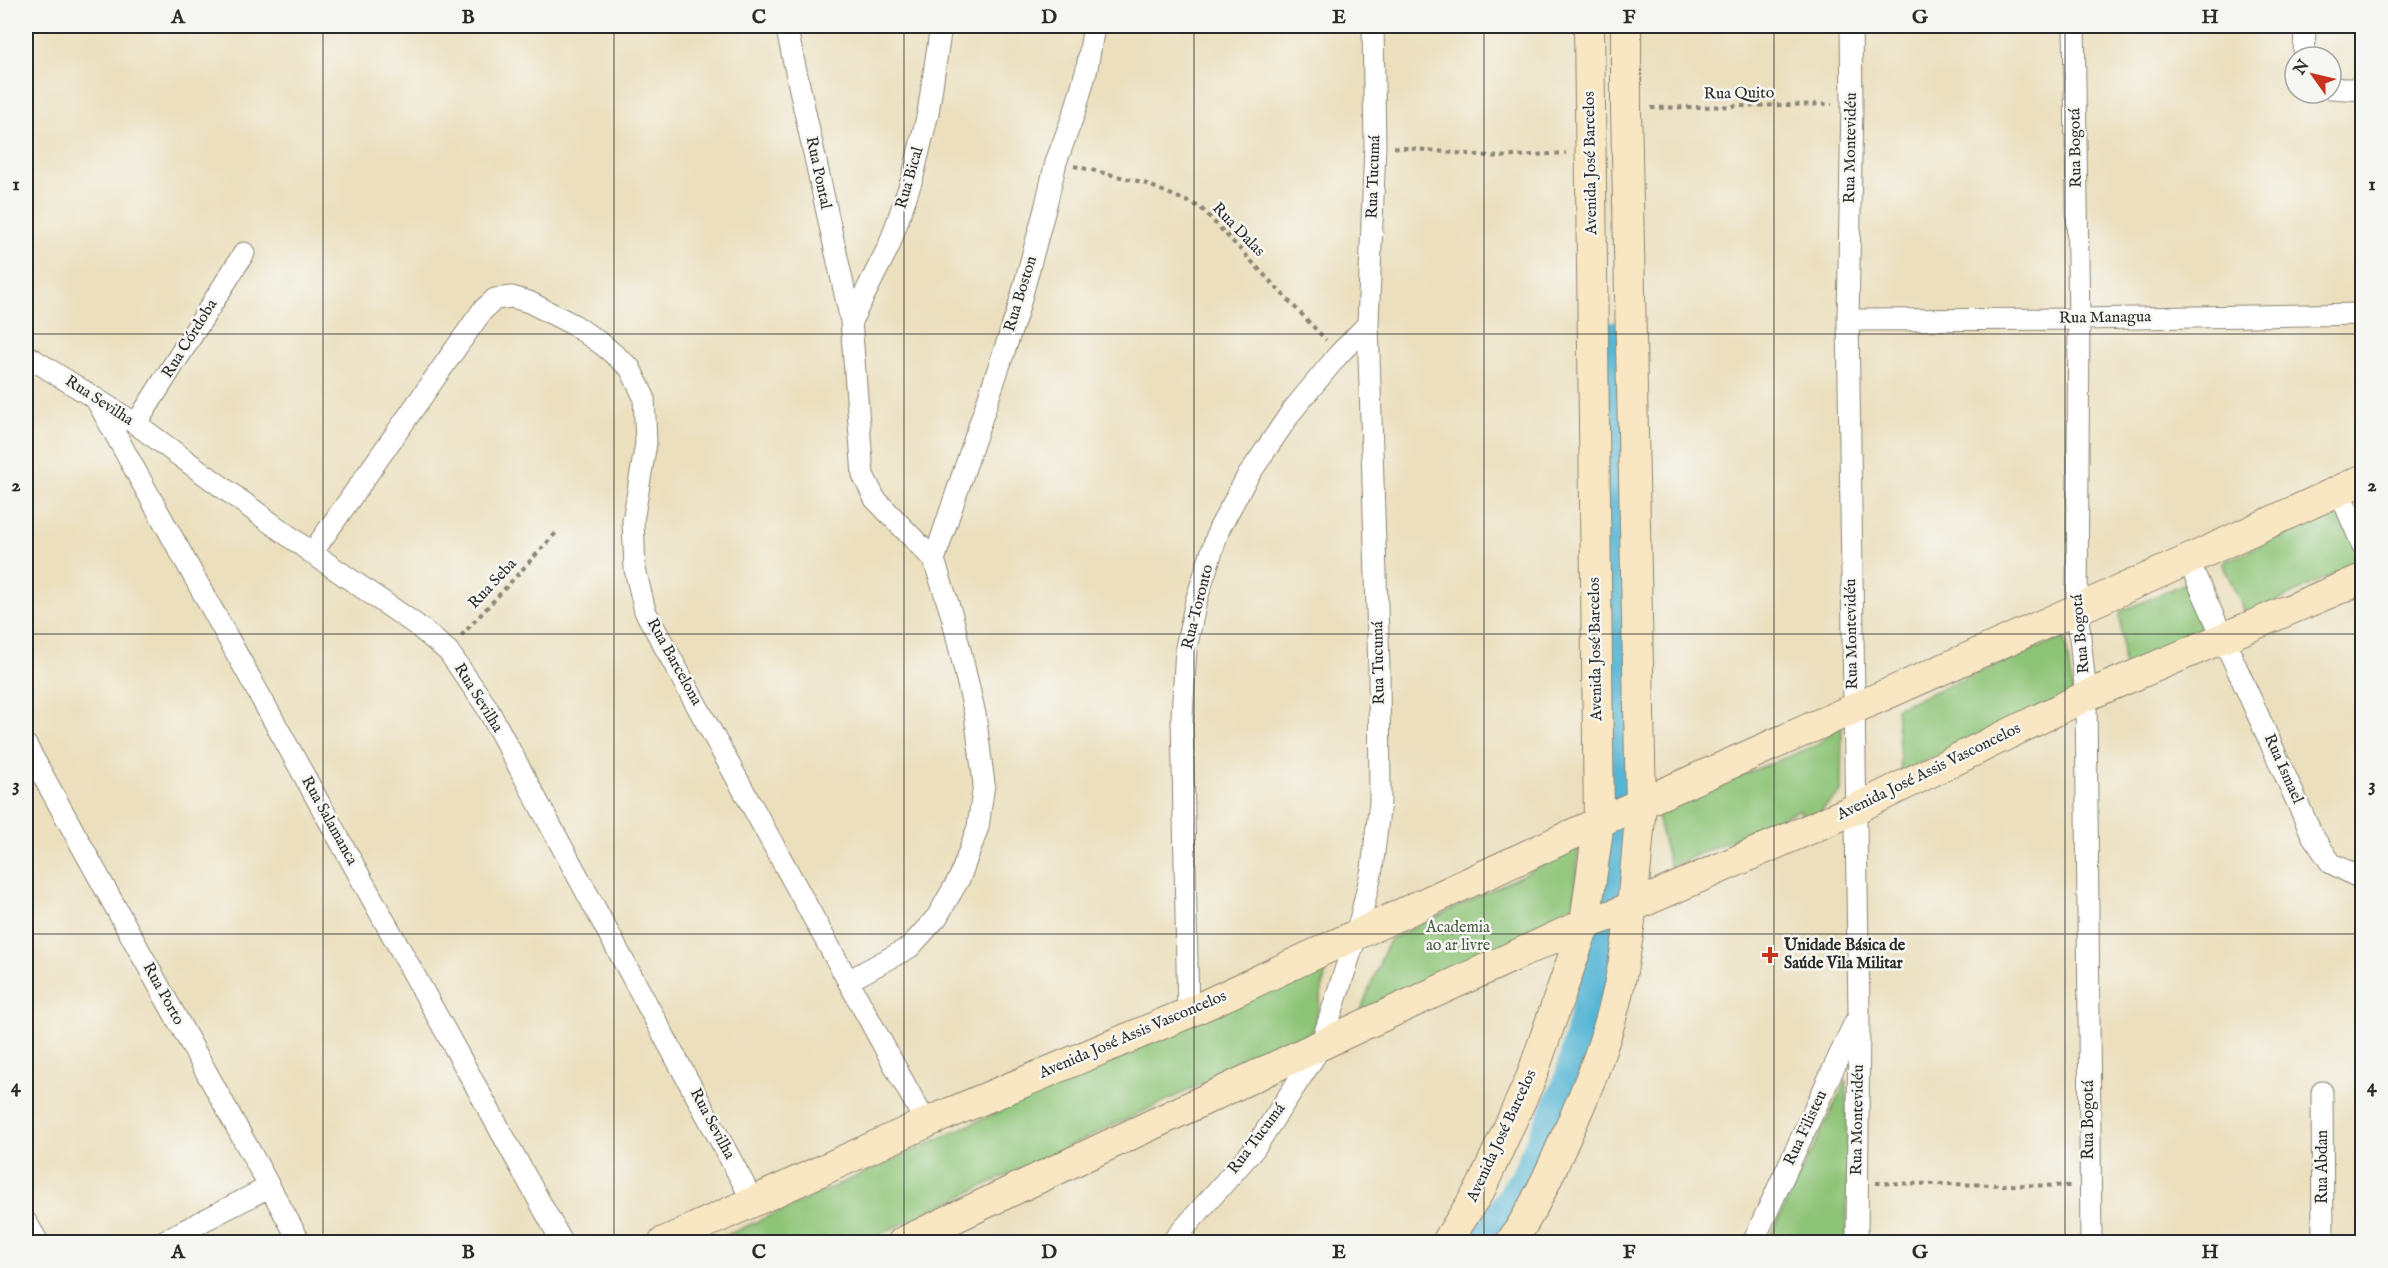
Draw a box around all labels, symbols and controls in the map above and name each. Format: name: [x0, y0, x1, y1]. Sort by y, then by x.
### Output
text: A: [170, 5, 186, 30]
text: B: [461, 5, 475, 30]
text: C: [752, 5, 766, 30]
text: D: [1041, 5, 1057, 30]
text: E: [1332, 5, 1346, 30]
text: F: [1623, 5, 1636, 30]
text: G: [1912, 5, 1929, 30]
text: H: [2201, 5, 2219, 30]
north arrow: [2283, 45, 2343, 105]
text: N: [2290, 56, 2314, 80]
street label: Rua Quito: [1704, 83, 1775, 105]
street label: Avenida José Barcelos: [1580, 91, 1602, 236]
street label: Rua Montevidéu: [1840, 92, 1862, 204]
street label: Rua Bogotá: [2065, 108, 2087, 188]
street label: Rua Pontal: [801, 135, 836, 212]
street label: Rua Tucumá: [1363, 135, 1385, 219]
street label: Rua Bical: [892, 144, 929, 211]
text: 1: [12, 172, 20, 197]
text: 1: [2368, 172, 2376, 197]
street label: Rua Dalas: [1207, 199, 1269, 261]
street label: Rua Boston: [1000, 253, 1042, 334]
street label: Rua Córdoba: [158, 296, 222, 382]
street label: Rua Managua: [2059, 307, 2151, 329]
street label: Rua Sevilha: [61, 371, 137, 431]
text: 2: [11, 473, 21, 498]
text: 2: [2367, 473, 2377, 498]
street label: Rua Seba: [465, 555, 521, 613]
street label: Rua Toronto: [1178, 562, 1218, 651]
street label: Avenida José Barcelos: [1585, 577, 1607, 722]
street label: Rua Montevidéu: [1841, 578, 1863, 690]
street label: Rua Bogotá: [2068, 593, 2094, 675]
street label: Rua Barcelona: [642, 615, 706, 709]
street label: Rua Tucumá: [1368, 621, 1390, 705]
street label: Rua Sevilha: [449, 660, 507, 736]
street label: Avenida José Assis Vasconcelos: [1833, 719, 2024, 826]
street label: Rua Ismael: [2259, 731, 2307, 808]
text: 3: [12, 773, 20, 798]
street label: Rua Salamanca: [296, 773, 362, 869]
text: 3: [2368, 773, 2376, 798]
park label: Academia ao ar livre: [1425, 918, 1490, 956]
place label: Unidade Básica de Saúde Vila Militar: [1783, 936, 1906, 974]
marker: Unidade Básica de Saúde Vila Militar: [1761, 946, 1779, 964]
street label: Rua Porto: [138, 959, 188, 1029]
street label: Avenida José Assis Vasconcelos: [1035, 986, 1230, 1084]
street label: Rua Montevidéu: [1847, 1064, 1869, 1176]
street label: Avenida José Barcelos: [1462, 1066, 1542, 1206]
text: 4: [11, 1074, 22, 1099]
text: 4: [2367, 1074, 2378, 1099]
street label: Rua Bogotá: [2079, 1080, 2099, 1160]
street label: Rua Sevilha: [685, 1085, 739, 1163]
street label: Rua Filisteu: [1780, 1087, 1832, 1169]
street label: Rua Tucumá: [1224, 1099, 1290, 1178]
street label: Rua Abdan: [2313, 1129, 2333, 1204]
text: A: [170, 1240, 186, 1265]
text: B: [461, 1240, 475, 1265]
text: C: [752, 1240, 766, 1265]
text: D: [1041, 1240, 1057, 1265]
text: E: [1332, 1240, 1346, 1265]
text: F: [1623, 1240, 1636, 1265]
text: G: [1912, 1240, 1929, 1265]
text: H: [2201, 1240, 2219, 1265]

